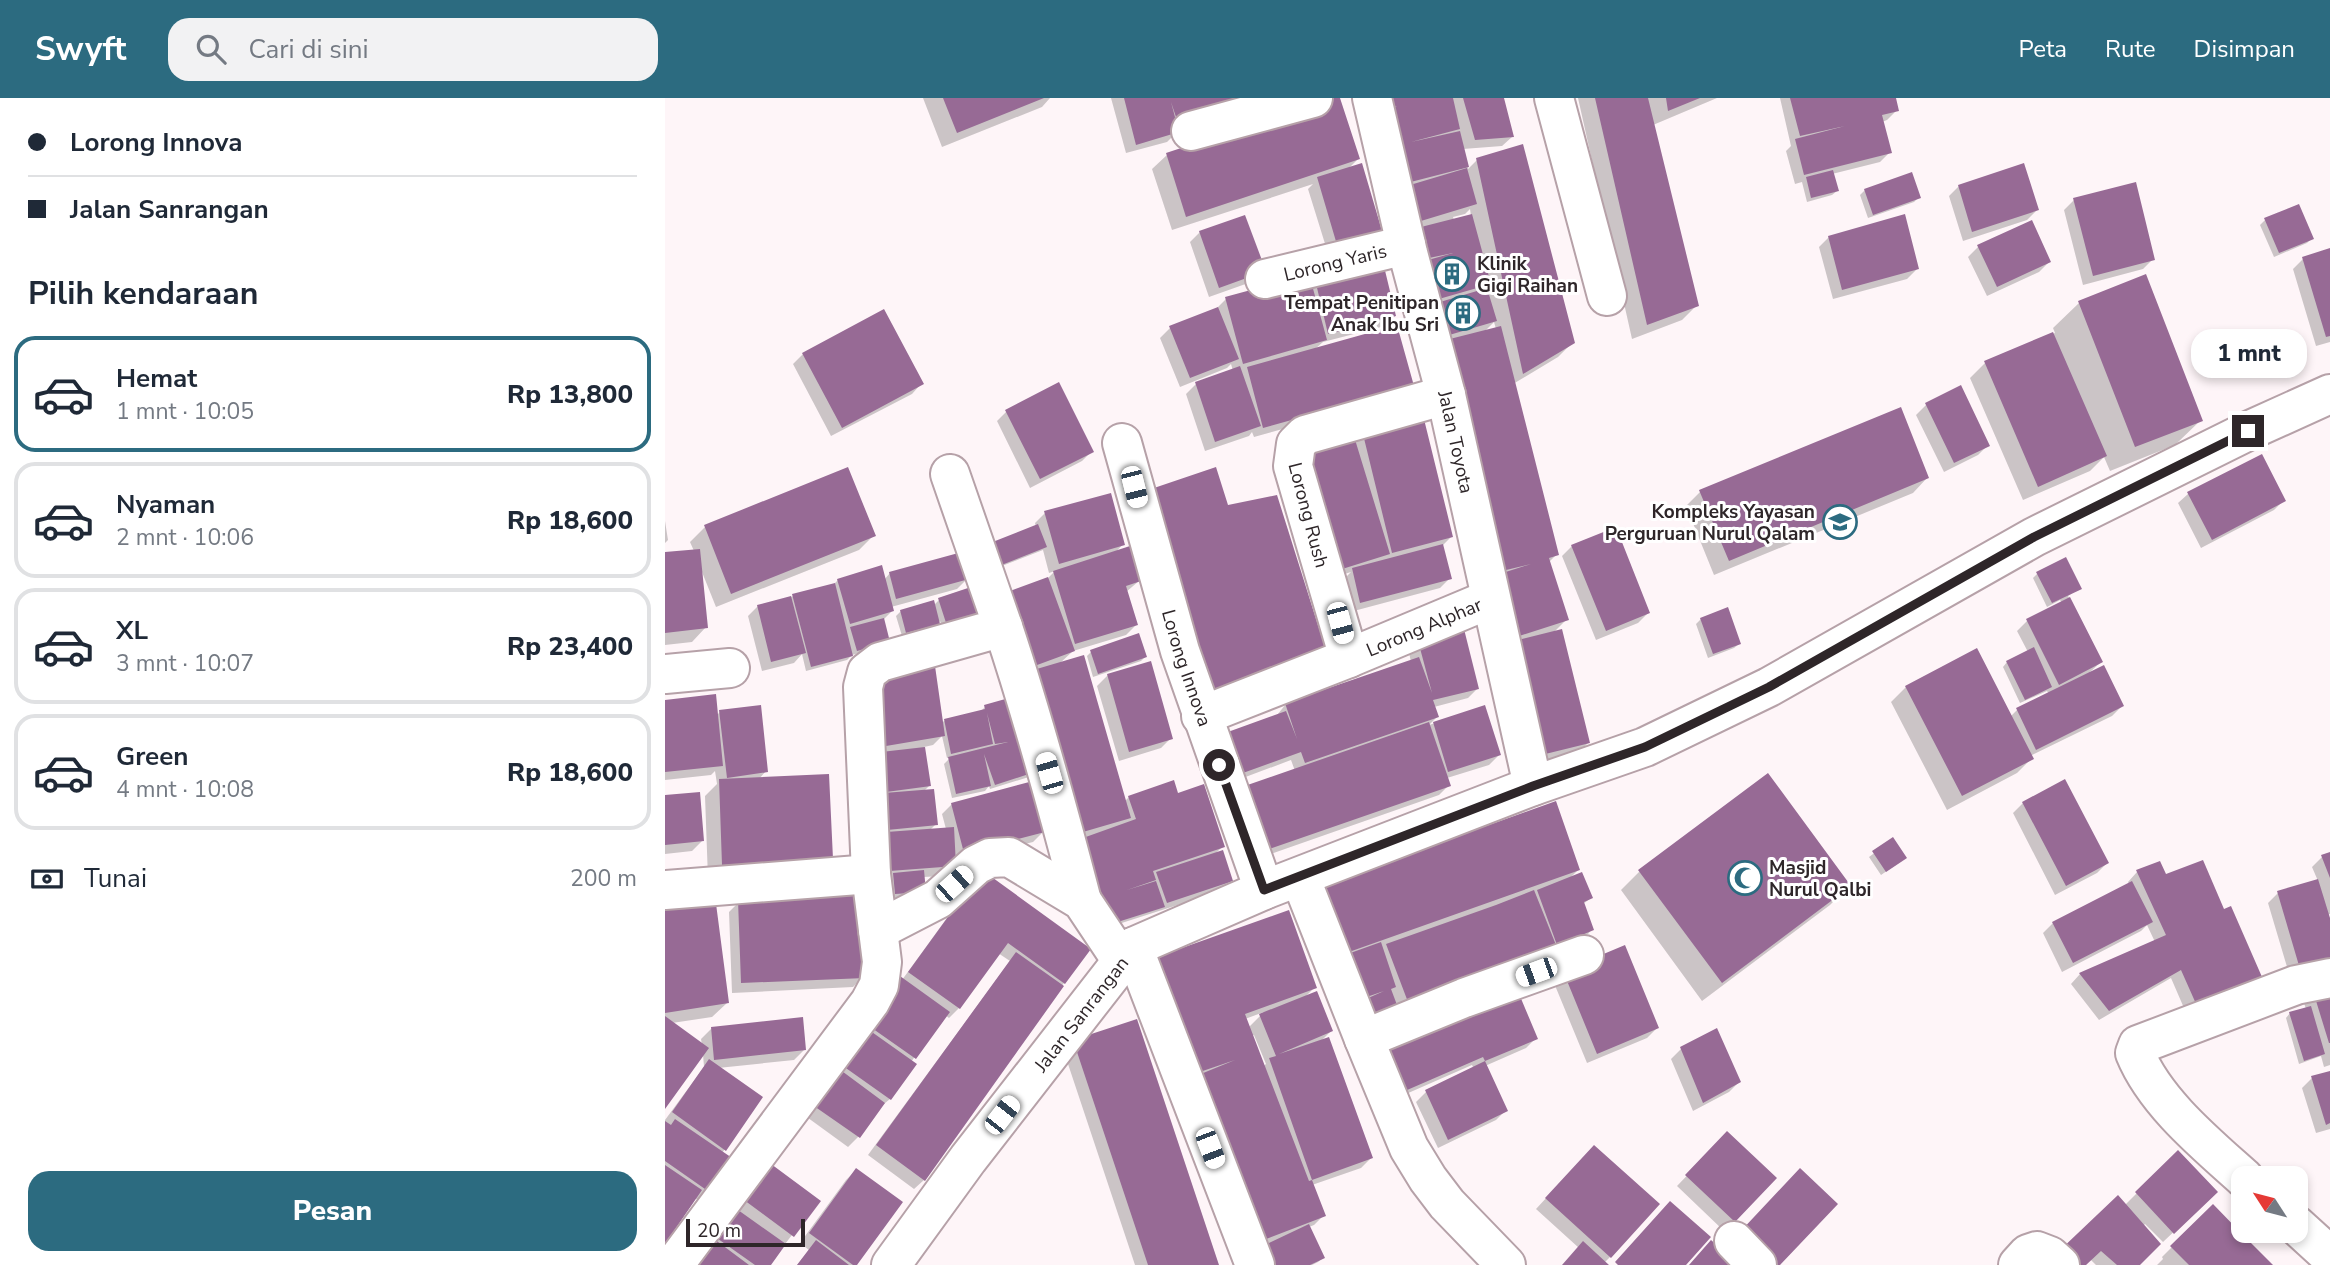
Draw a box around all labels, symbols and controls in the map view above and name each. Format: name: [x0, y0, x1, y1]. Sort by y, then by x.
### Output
search box: [168, 18, 658, 81]
text: Swyft: [35, 27, 126, 72]
icon: search: [192, 30, 230, 68]
text: Cari di sini: [248, 32, 369, 67]
text: Peta: [2018, 33, 2067, 65]
text: Rute: [2105, 33, 2156, 65]
text: Disimpan: [2194, 33, 2295, 65]
text: Lorong Innova: [70, 125, 242, 160]
text: Jalan Sanrangan: [70, 192, 269, 227]
street label: Lorong Yaris: [1281, 238, 1389, 288]
place label: Klinik Gigi Raihan: [1477, 251, 1578, 299]
building icon: Klinik Gigi Raihan: [1433, 255, 1471, 293]
text: Pilih kendaraan: [28, 272, 258, 315]
place label: Tempat Penitipan Anak Ibu Sri: [1284, 290, 1439, 338]
building icon: Tempat Penitipan Anak Ibu Sri: [1444, 294, 1482, 332]
callout: 1 mnt: [2190, 330, 2306, 378]
text: 1 mnt: [2217, 338, 2281, 369]
text: Hemat: [116, 361, 197, 396]
icon: car: [32, 363, 95, 426]
text: Rp 13,800: [507, 377, 633, 412]
street label: Jalan Toyota: [1431, 387, 1480, 496]
text: 1 mnt · 10:05: [116, 396, 254, 427]
route end: [2232, 415, 2264, 447]
street label: Lorong Rush: [1281, 460, 1335, 571]
car: [1119, 464, 1150, 510]
text: Nyaman: [116, 487, 215, 522]
icon: car: [32, 489, 95, 552]
place label: Kompleks Yayasan Perguruan Nurul Qalam: [1605, 499, 1815, 547]
text: Rp 18,600: [507, 503, 633, 538]
school or university icon: Kompleks Yayasan Perguruan Nurul Qalam: [1821, 503, 1859, 541]
text: 2 mnt · 10:06: [116, 522, 254, 553]
street label: Lorong Alphar: [1362, 592, 1486, 663]
car: [1325, 600, 1356, 646]
street label: Lorong Innova: [1155, 607, 1217, 730]
text: XL: [116, 613, 148, 648]
icon: car: [32, 615, 95, 678]
text: Rp 23,400: [507, 629, 633, 664]
text: 3 mnt · 10:07: [116, 648, 254, 679]
text: Green: [116, 739, 189, 774]
icon: car: [32, 741, 95, 804]
route start: [1203, 749, 1235, 781]
car: [1034, 750, 1065, 796]
text: Rp 18,600: [507, 755, 633, 790]
text: 4 mnt · 10:08: [116, 774, 254, 805]
place label: Masjid Nurul Qalbi: [1769, 855, 1871, 903]
mosque icon: Masjid Nurul Qalbi: [1726, 859, 1764, 897]
icon: cash: [28, 860, 66, 898]
text: Tunai: [84, 861, 147, 896]
car: [932, 862, 977, 906]
text: 200 m: [570, 863, 637, 894]
street label: Jalan Sanrangan: [1028, 951, 1135, 1078]
car: [1513, 955, 1560, 989]
car: [981, 1092, 1024, 1138]
car: [1193, 1125, 1228, 1171]
north arrow: [2231, 1166, 2308, 1242]
map controls: [2231, 1166, 2308, 1243]
button: Pesan: [28, 1171, 637, 1251]
scale bar: [686, 1216, 805, 1248]
text: 20 m: [697, 1218, 741, 1244]

